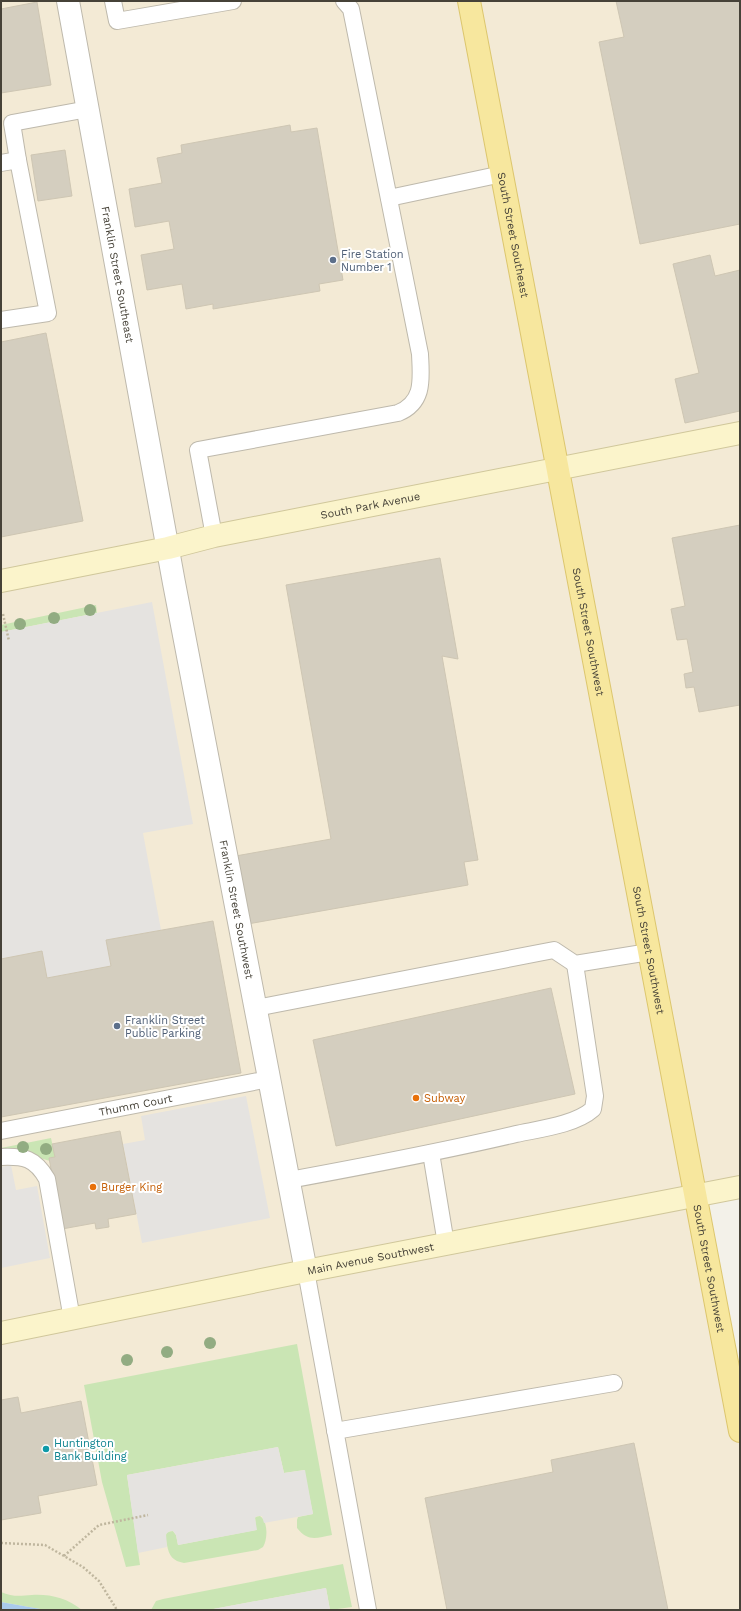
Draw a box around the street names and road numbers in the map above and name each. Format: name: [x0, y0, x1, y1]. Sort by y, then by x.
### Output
street label: South Street Southeast: [495, 171, 532, 299]
street label: Franklin Street Southeast: [99, 205, 137, 344]
street label: South Park Avenue: [319, 489, 421, 522]
street label: South Street Southwest: [570, 567, 607, 697]
street label: Franklin Street Southwest: [217, 839, 256, 980]
street label: South Street Southwest: [630, 885, 667, 1016]
street label: Thumm Court: [98, 1091, 174, 1118]
street label: South Street Southwest: [691, 1203, 728, 1334]
street label: Main Avenue Southwest: [306, 1240, 435, 1277]

